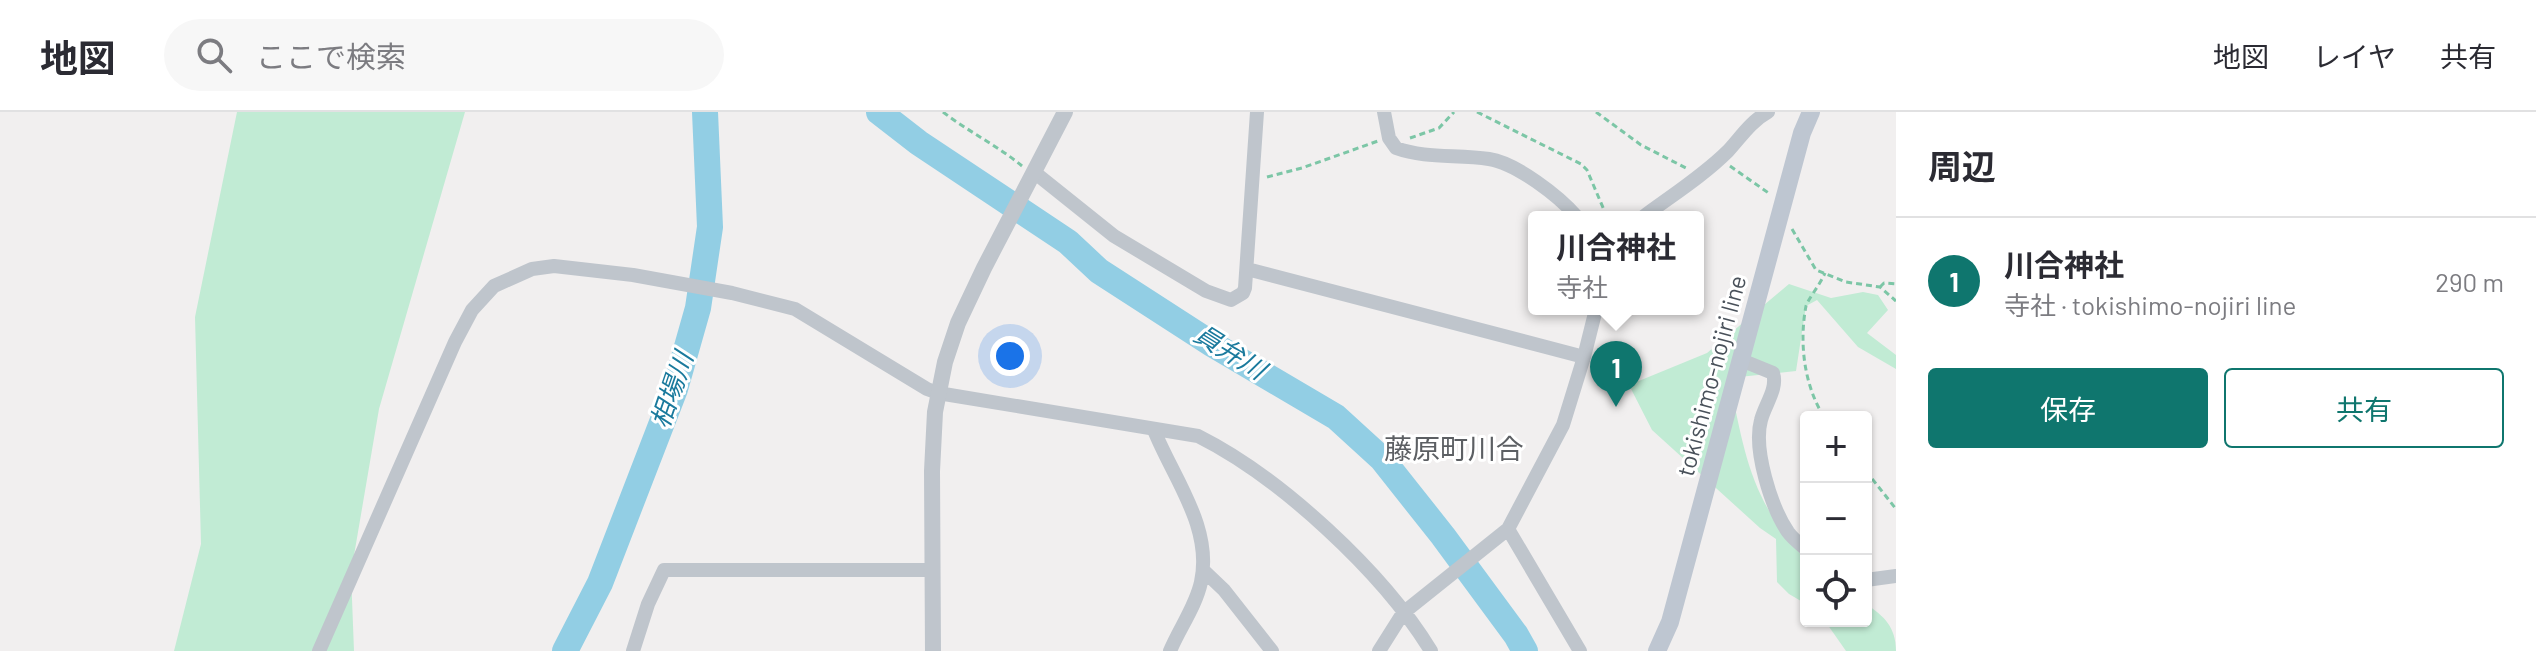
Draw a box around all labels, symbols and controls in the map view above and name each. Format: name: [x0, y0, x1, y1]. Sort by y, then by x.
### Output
search box: [164, 19, 724, 91]
icon: search: [192, 33, 236, 77]
text: 地図: [40, 34, 116, 80]
text: ここで検索: [256, 38, 406, 74]
text: 地図: [2213, 39, 2269, 73]
text: レイヤ: [2313, 39, 2396, 73]
text: 共有: [2440, 39, 2496, 73]
text: 周辺: [1928, 145, 1996, 186]
popup: [1528, 211, 1704, 315]
text: 川合神社: [1556, 228, 1676, 264]
text: 川合神社: [2004, 246, 2124, 282]
text: 1: [1949, 266, 1959, 297]
text: 290 m: [2435, 266, 2504, 297]
text: 寺社: [1556, 271, 1608, 302]
street label: tokishimo-nojiri line: [1670, 272, 1751, 479]
text: 寺社 · tokishimo-nojiri line: [2004, 289, 2296, 320]
water label: 員弁川: [1190, 317, 1275, 386]
your location: [990, 336, 1030, 376]
pin: 1: [1590, 341, 1642, 407]
water label: 相場川: [643, 345, 699, 431]
button: 保存: [1928, 368, 2208, 448]
button: 共有: [2224, 368, 2504, 448]
map controls: [1800, 411, 1872, 627]
button: +: [1800, 411, 1872, 483]
district label: 藤原町川合: [1384, 431, 1524, 465]
button: −: [1800, 483, 1872, 555]
button: locate: [1800, 555, 1872, 627]

